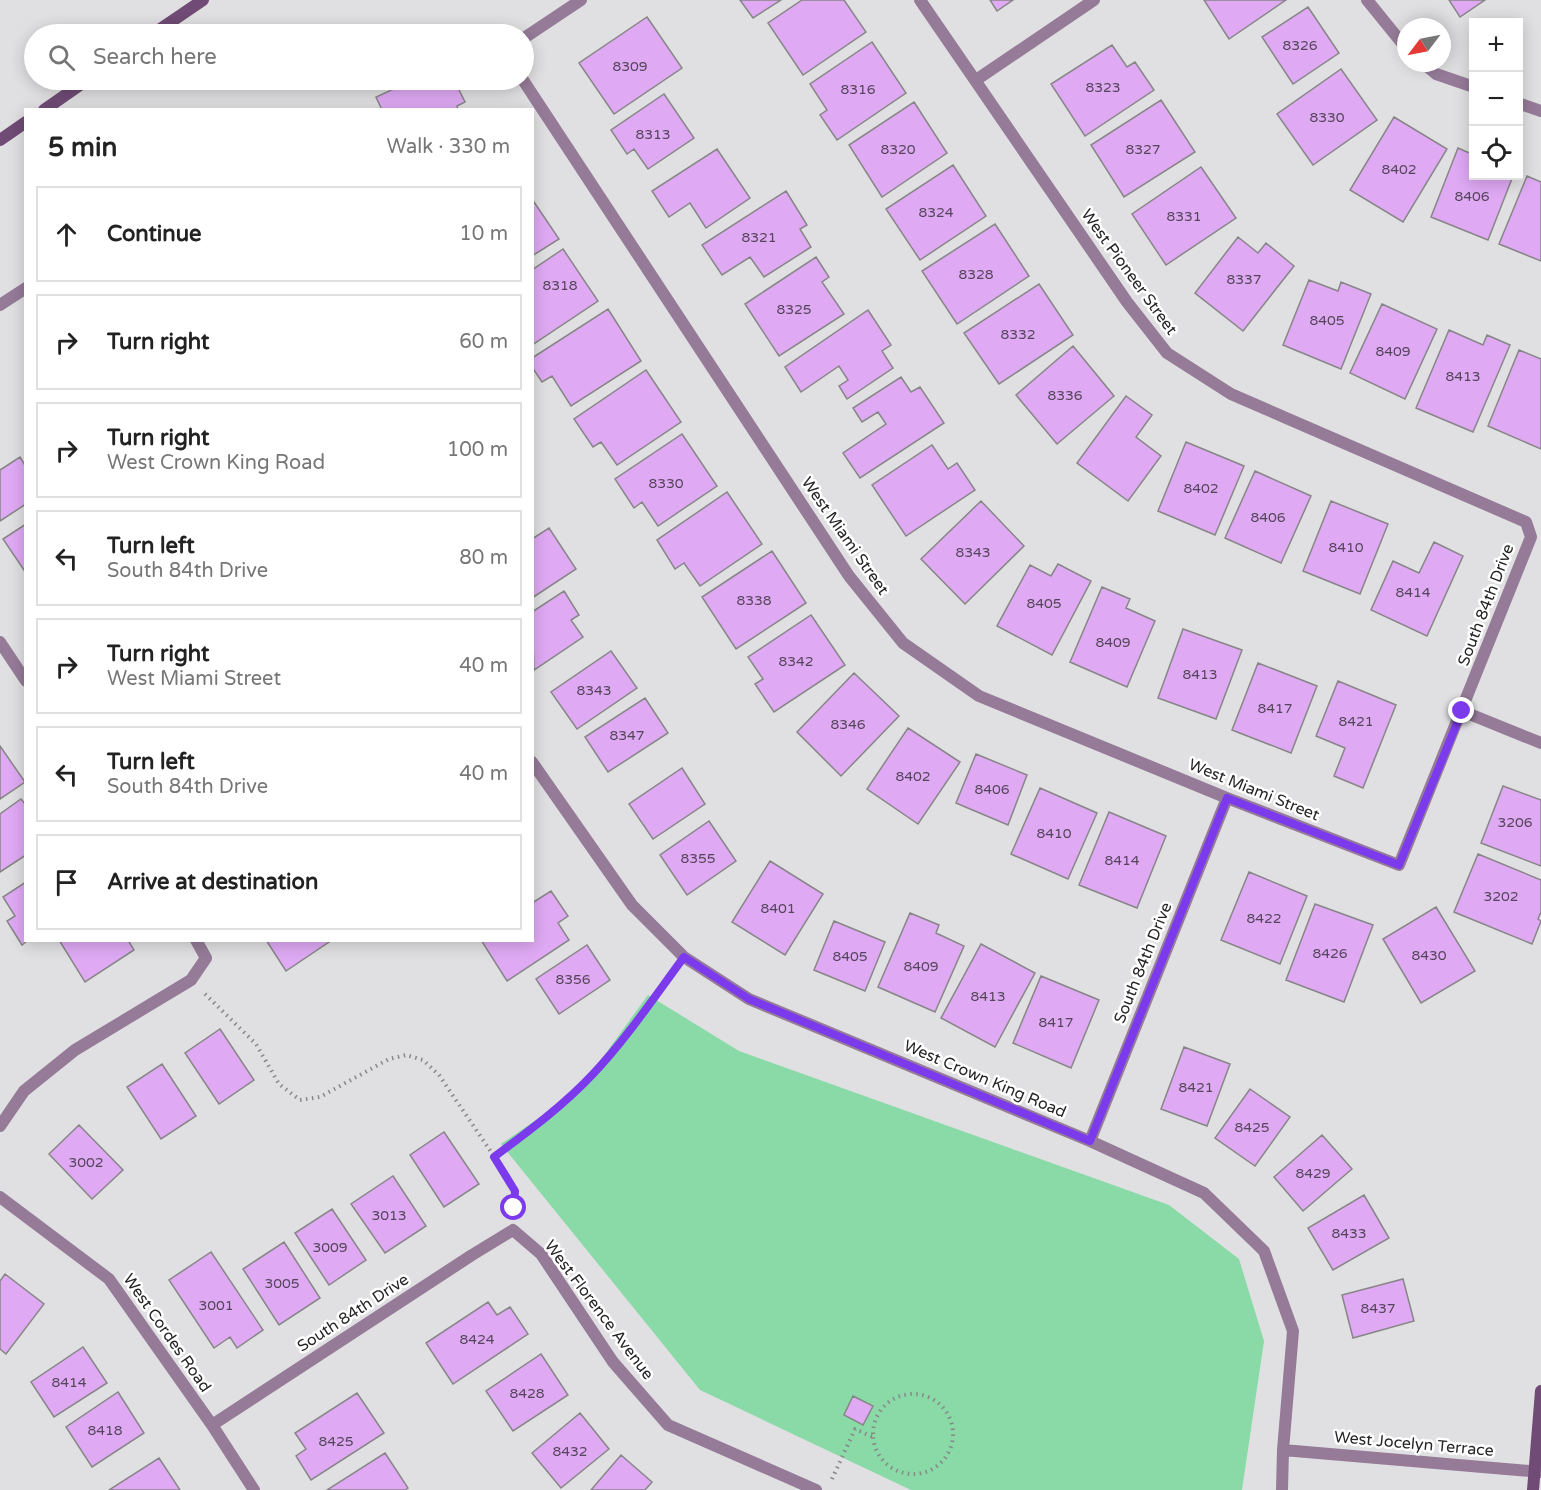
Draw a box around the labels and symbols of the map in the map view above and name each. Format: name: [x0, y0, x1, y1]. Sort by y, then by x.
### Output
north arrow: [1397, 18, 1451, 72]
house number: 8326: [1282, 37, 1318, 54]
house number: 8309: [612, 58, 648, 75]
house number: 8323: [1085, 79, 1121, 96]
house number: 8316: [840, 81, 876, 98]
house number: 8330: [1309, 109, 1345, 126]
house number: 8313: [635, 126, 671, 143]
house number: 8320: [880, 141, 916, 158]
house number: 8327: [1125, 141, 1161, 158]
house number: 8402: [1381, 161, 1417, 178]
house number: 8406: [1454, 188, 1490, 205]
house number: 8324: [918, 204, 954, 221]
street label: West Pioneer Street: [1077, 205, 1181, 339]
house number: 8331: [1166, 208, 1202, 225]
house number: 8321: [741, 229, 777, 246]
house number: 8328: [958, 266, 994, 283]
house number: 8337: [1226, 271, 1262, 288]
house number: 8318: [542, 277, 578, 294]
house number: 8325: [776, 301, 812, 318]
house number: 8405: [1309, 312, 1345, 329]
house number: 8332: [1000, 326, 1036, 343]
house number: 8409: [1375, 343, 1411, 360]
house number: 8413: [1445, 368, 1481, 385]
house number: 8336: [1047, 387, 1083, 404]
street label: West Miami Street: [797, 473, 893, 599]
house number: 8330: [648, 475, 684, 492]
house number: 8402: [1183, 480, 1219, 497]
house number: 8406: [1250, 509, 1286, 526]
house number: 8410: [1328, 539, 1364, 556]
street label: South 84th Drive: [1454, 541, 1518, 669]
house number: 8343: [955, 544, 991, 561]
house number: 8414: [1395, 584, 1431, 601]
house number: 8338: [736, 592, 772, 609]
house number: 8405: [1026, 595, 1062, 612]
house number: 8409: [1095, 634, 1131, 651]
house number: 8342: [778, 653, 814, 670]
house number: 8413: [1182, 666, 1218, 683]
house number: 8343: [576, 682, 612, 699]
route end: [1448, 697, 1474, 723]
house number: 8417: [1257, 700, 1293, 717]
house number: 8421: [1338, 713, 1374, 730]
house number: 8346: [830, 716, 866, 733]
house number: 8347: [609, 727, 645, 744]
street label: West Miami Street: [1186, 755, 1322, 825]
house number: 8402: [895, 768, 931, 785]
house number: 8406: [974, 781, 1010, 798]
house number: 3206: [1497, 814, 1533, 831]
house number: 8410: [1036, 825, 1072, 842]
house number: 8355: [680, 850, 716, 867]
house number: 8414: [1104, 852, 1140, 869]
house number: 3202: [1483, 888, 1519, 905]
house number: 8401: [760, 900, 796, 917]
street label: South 84th Drive: [1110, 900, 1176, 1026]
house number: 8422: [1246, 910, 1282, 927]
house number: 8426: [1312, 945, 1348, 962]
house number: 8430: [1411, 947, 1447, 964]
house number: 8405: [832, 948, 868, 965]
house number: 8409: [903, 958, 939, 975]
house number: 8356: [555, 971, 591, 988]
house number: 8413: [970, 988, 1006, 1005]
house number: 8417: [1038, 1014, 1074, 1031]
street label: West Crown King Road: [901, 1036, 1069, 1122]
house number: 8421: [1178, 1079, 1214, 1096]
house number: 8425: [1234, 1119, 1270, 1136]
house number: 3002: [68, 1154, 104, 1171]
house number: 8429: [1295, 1165, 1331, 1182]
route start: [500, 1194, 526, 1220]
house number: 3013: [371, 1207, 407, 1224]
house number: 8433: [1331, 1225, 1367, 1242]
street label: West Florence Avenue: [540, 1236, 658, 1384]
house number: 3009: [312, 1239, 348, 1256]
street label: West Cordes Road: [119, 1270, 215, 1396]
street label: South 84th Drive: [294, 1270, 412, 1356]
house number: 3005: [264, 1275, 300, 1292]
house number: 3001: [198, 1297, 234, 1314]
house number: 8437: [1360, 1300, 1396, 1317]
house number: 8424: [459, 1331, 495, 1348]
house number: 8414: [51, 1374, 87, 1391]
house number: 8428: [509, 1385, 545, 1402]
house number: 8418: [87, 1422, 123, 1439]
street label: West Jocelyn Terrace: [1333, 1427, 1495, 1461]
house number: 8425: [318, 1433, 354, 1450]
house number: 8432: [552, 1443, 588, 1460]

